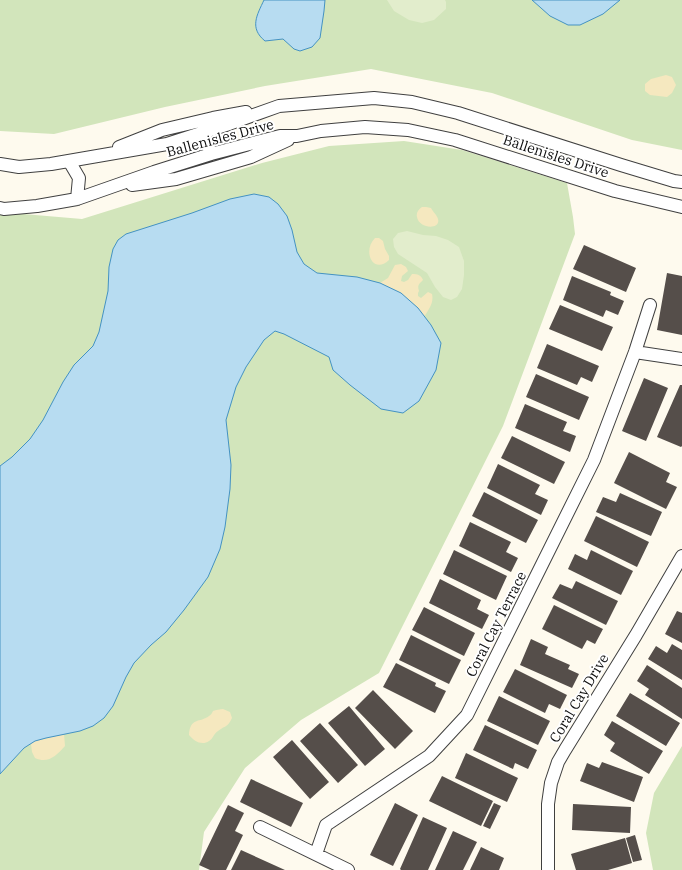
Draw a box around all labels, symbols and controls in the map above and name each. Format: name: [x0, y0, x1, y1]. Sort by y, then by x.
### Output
street label: Ballenisles Drive: [164, 115, 276, 161]
street label: Ballenisles Drive: [501, 130, 611, 182]
street label: Coral Cay Terrace: [462, 568, 530, 680]
street label: Coral Cay Drive: [545, 650, 613, 746]

